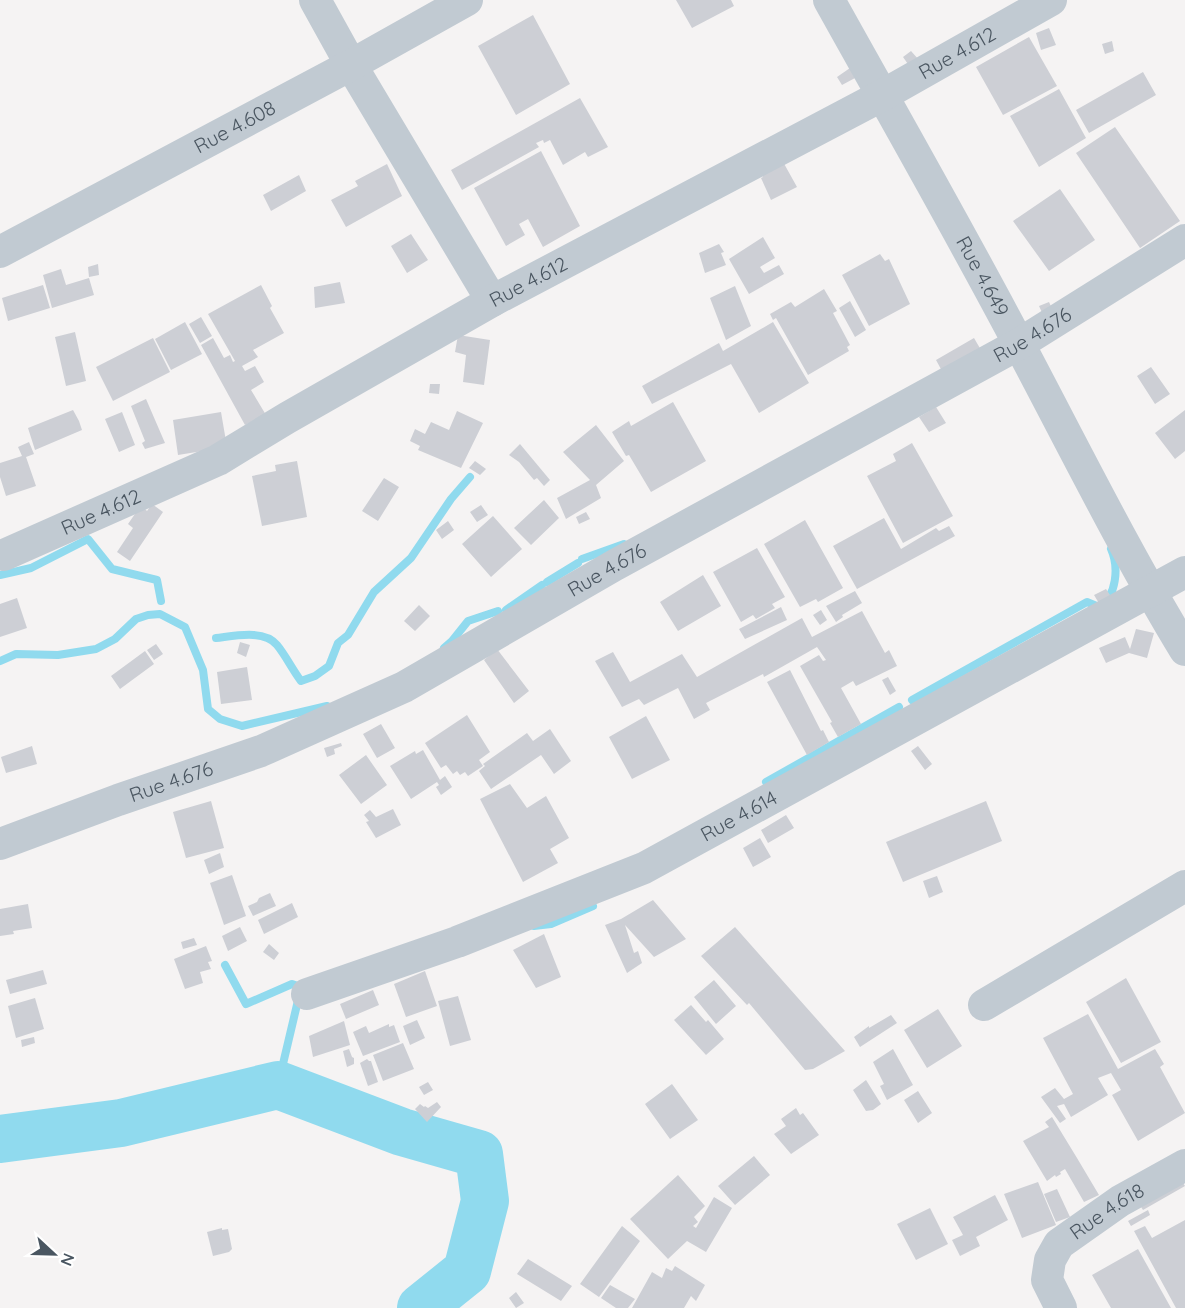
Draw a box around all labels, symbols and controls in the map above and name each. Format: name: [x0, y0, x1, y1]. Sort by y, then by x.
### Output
street label: Rue 4.612: [914, 21, 1000, 84]
street label: Rue 4.608: [189, 95, 280, 158]
street label: Rue 4.649: [951, 231, 1015, 321]
street label: Rue 4.612: [485, 251, 571, 312]
street label: Rue 4.676: [989, 301, 1076, 368]
street label: Rue 4.612: [57, 483, 144, 540]
street label: Rue 4.676: [563, 537, 651, 602]
street label: Rue 4.676: [126, 755, 216, 807]
street label: Rue 4.614: [696, 785, 781, 847]
street label: Rue 4.618: [1065, 1177, 1148, 1245]
north arrow: [24, 1224, 84, 1284]
text: N: [56, 1250, 79, 1269]

